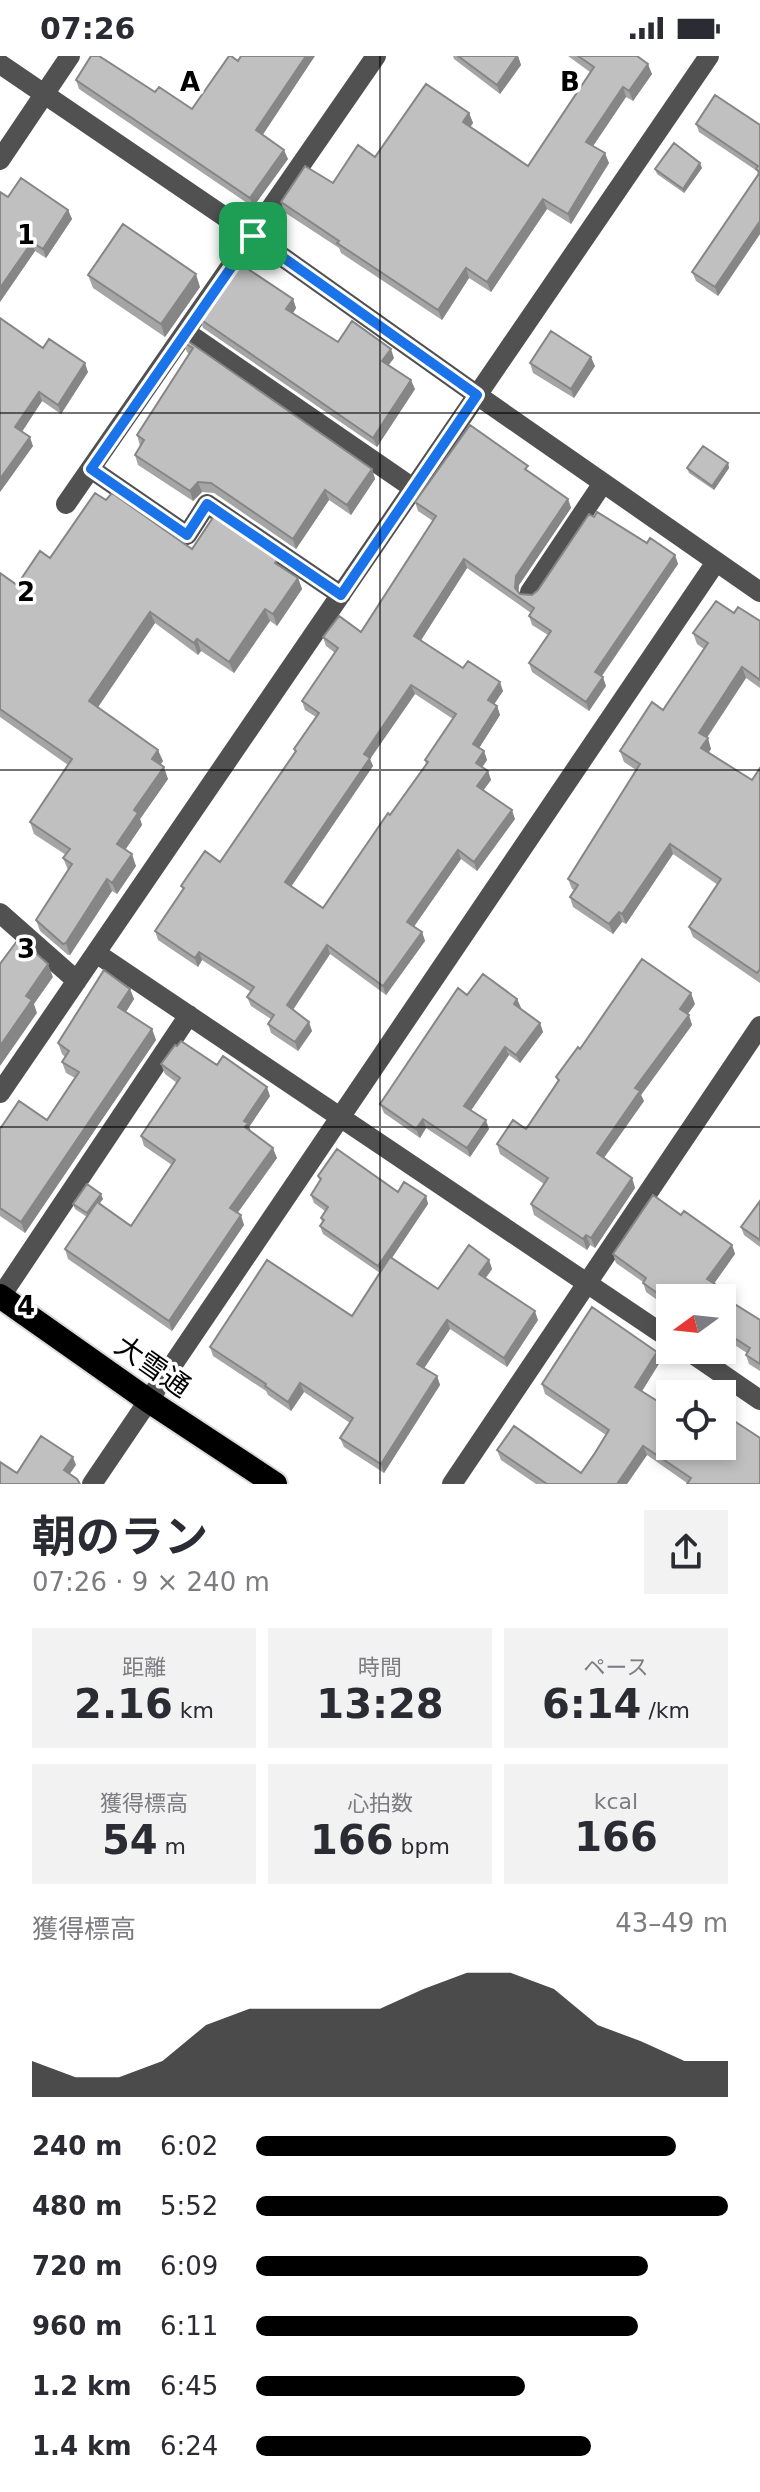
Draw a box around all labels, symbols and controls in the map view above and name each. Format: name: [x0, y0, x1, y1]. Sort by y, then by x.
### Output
text: 07:26: [40, 11, 136, 46]
text: A: [180, 67, 200, 97]
text: B: [560, 67, 580, 97]
pin: [219, 202, 287, 270]
icon: arrive: [231, 214, 275, 258]
text: 1: [17, 220, 35, 250]
text: 2: [17, 577, 35, 607]
text: 3: [17, 934, 35, 964]
north arrow: [656, 1284, 736, 1364]
map controls: [656, 1284, 736, 1460]
text: 4: [17, 1291, 35, 1321]
street label: 大雪通: [109, 1329, 197, 1404]
button: locate: [656, 1380, 736, 1460]
button: share: [644, 1510, 728, 1594]
text: 朝のラン: [32, 1511, 208, 1562]
text: 07:26 · 9 × 240 m: [32, 1567, 270, 1597]
text: 距離: [122, 1655, 166, 1680]
text: 時間: [358, 1655, 402, 1680]
text: ペース: [584, 1655, 648, 1680]
text: 2.16: [74, 1681, 173, 1727]
text: 13:28: [316, 1681, 444, 1727]
text: 6:14: [542, 1681, 641, 1727]
text: km: [173, 1698, 214, 1723]
text: /km: [641, 1698, 690, 1723]
text: kcal: [594, 1789, 638, 1814]
text: 獲得標高: [100, 1791, 188, 1816]
text: 心拍数: [347, 1791, 413, 1816]
text: 166: [574, 1814, 658, 1860]
text: 54: [102, 1817, 158, 1863]
text: 166: [310, 1817, 394, 1863]
text: m: [158, 1834, 186, 1859]
text: bpm: [394, 1834, 450, 1859]
text: 43–49 m: [615, 1908, 728, 1938]
text: 獲得標高: [32, 1914, 136, 1944]
text: 240 m: [32, 2131, 122, 2161]
text: 6:02: [160, 2131, 218, 2161]
text: 480 m: [32, 2191, 122, 2221]
text: 5:52: [160, 2191, 218, 2221]
text: 720 m: [32, 2251, 122, 2281]
text: 6:09: [160, 2251, 218, 2281]
text: 960 m: [32, 2311, 122, 2341]
text: 6:11: [160, 2311, 218, 2341]
text: 1.2 km: [32, 2371, 132, 2401]
text: 6:45: [160, 2371, 218, 2401]
text: 1.4 km: [32, 2431, 132, 2461]
text: 6:24: [160, 2431, 218, 2461]

